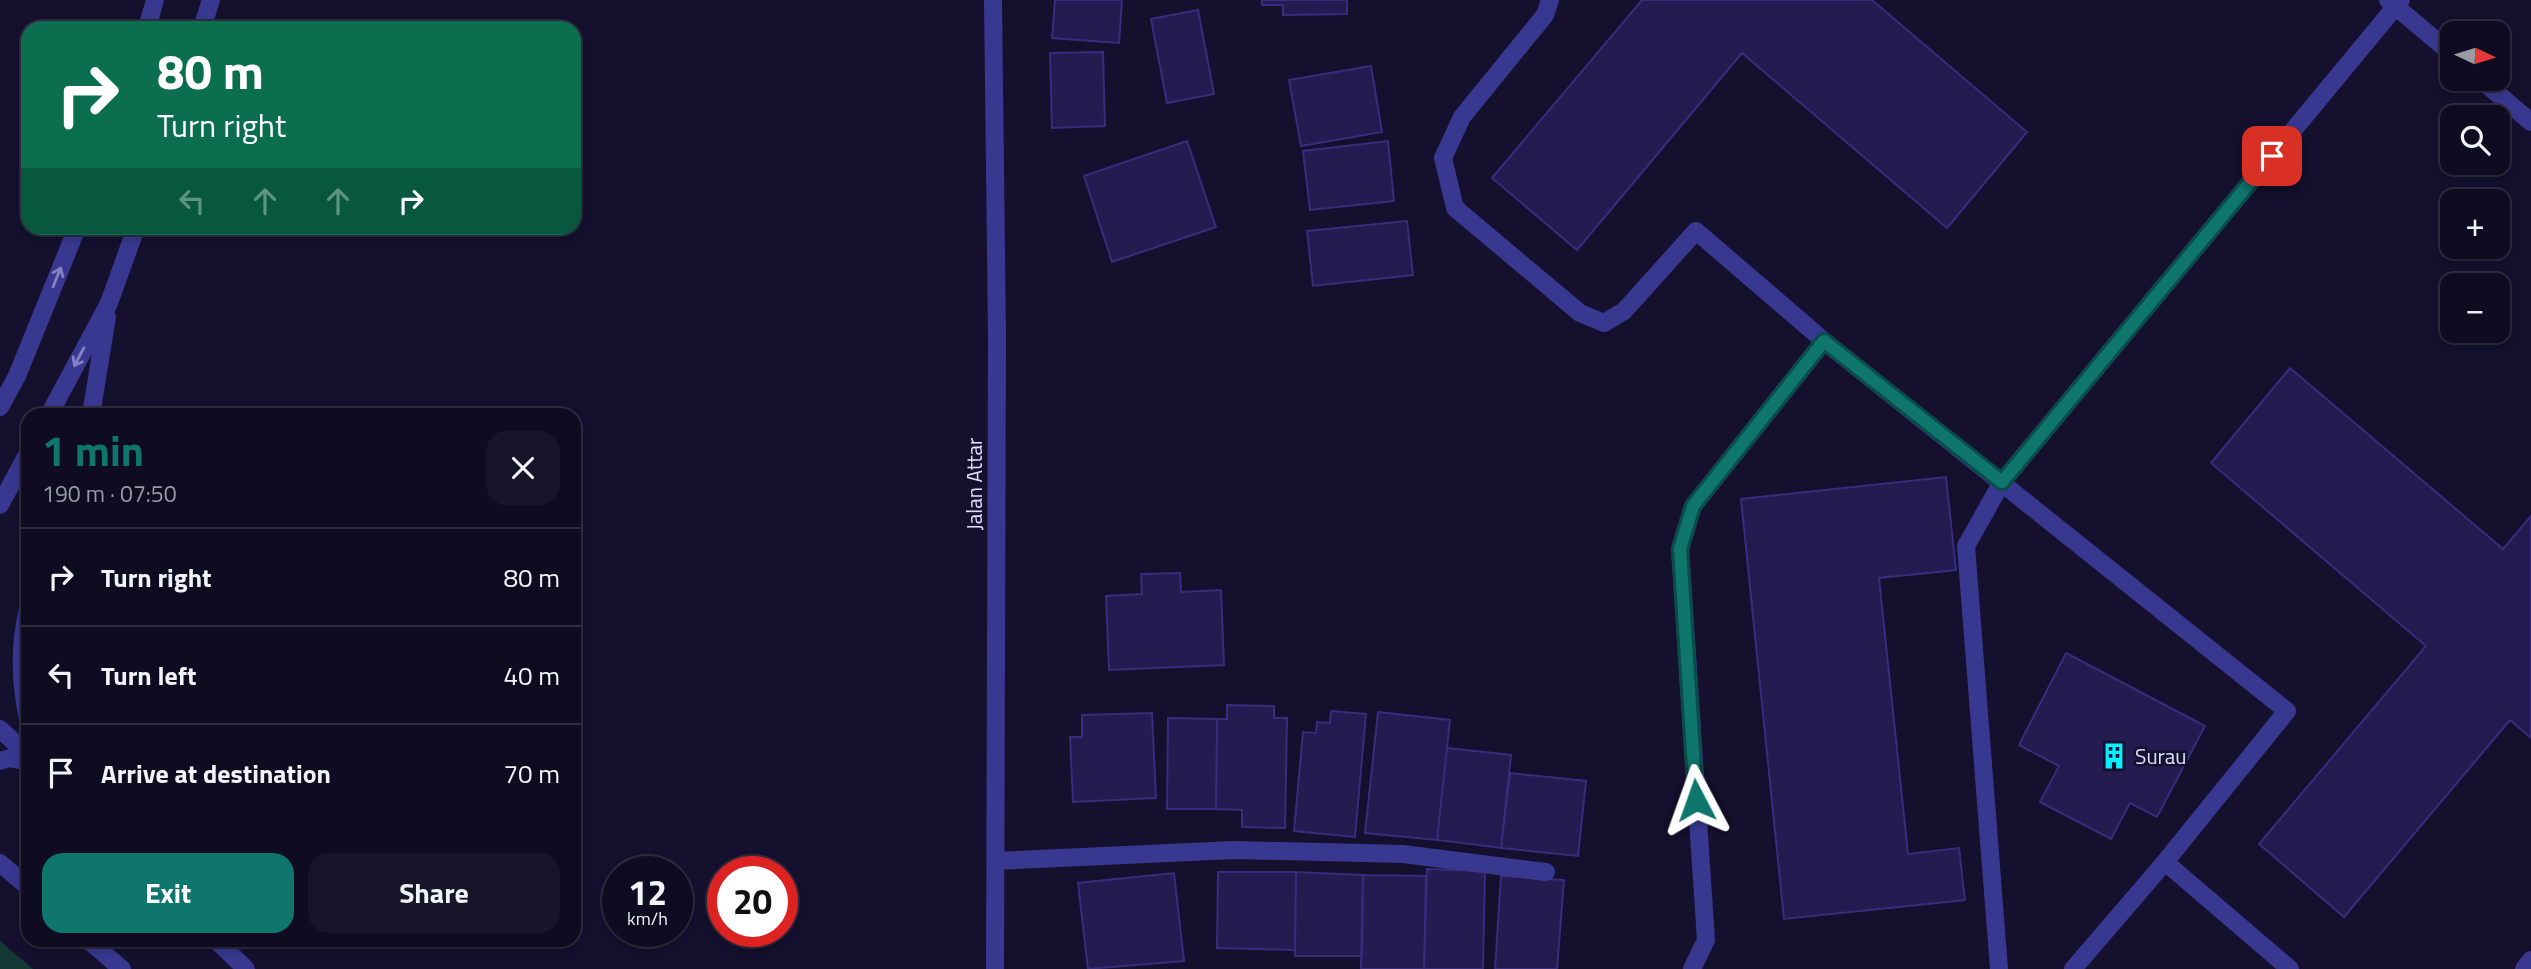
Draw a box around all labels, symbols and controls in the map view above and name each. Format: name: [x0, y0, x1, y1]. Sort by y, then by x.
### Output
north arrow: [2440, 21, 2510, 91]
map controls: [2440, 21, 2510, 343]
text: 80 m: [157, 33, 264, 108]
icon: right: [42, 49, 133, 140]
text: Turn right: [157, 101, 286, 149]
button: search: [2440, 105, 2510, 175]
pin: [2242, 126, 2302, 186]
icon: arrive: [2253, 137, 2291, 175]
icon: left: [173, 182, 211, 220]
icon: ahead: [246, 182, 284, 220]
icon: ahead: [319, 182, 357, 220]
icon: right: [392, 182, 430, 220]
button: +: [2440, 189, 2510, 259]
one-way arrow: [51, 267, 64, 289]
button: −: [2440, 273, 2510, 343]
one-way arrow: [72, 346, 86, 367]
text: 1 min: [42, 418, 144, 482]
button: close: [486, 431, 560, 505]
street label: Jalan Attar: [958, 438, 990, 530]
text: 190 m · 07:50: [42, 476, 177, 511]
icon: right: [42, 558, 80, 596]
text: Turn right: [101, 558, 212, 597]
text: 80 m: [503, 558, 560, 597]
icon: left: [42, 656, 80, 694]
text: Turn left: [101, 656, 196, 695]
text: 40 m: [503, 656, 560, 695]
place label: Surau: [2135, 740, 2186, 772]
building icon: Surau: [2099, 741, 2129, 771]
icon: arrive: [42, 754, 80, 792]
text: Arrive at destination: [101, 754, 331, 793]
text: 70 m: [503, 754, 560, 793]
position arrow: [1659, 763, 1733, 837]
button: Exit: [42, 853, 294, 933]
button: Share: [308, 853, 560, 933]
speed limit sign: 20: [707, 856, 798, 947]
text: 12: [628, 865, 667, 919]
text: km/h: [627, 905, 668, 932]

